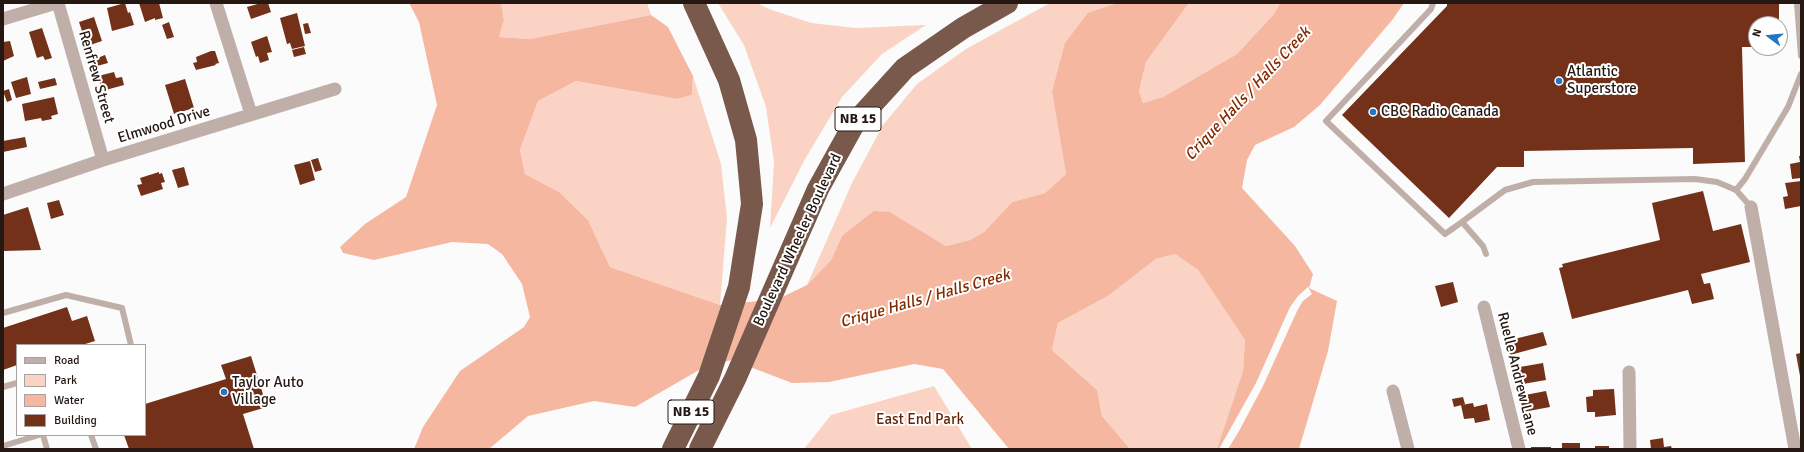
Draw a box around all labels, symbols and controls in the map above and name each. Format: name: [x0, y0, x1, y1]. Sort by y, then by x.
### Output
north arrow: [1748, 16, 1788, 56]
water label: Crique Halls / Halls Creek: [1181, 23, 1315, 165]
text: N: [1750, 27, 1764, 38]
street label: Renfrew Street: [74, 29, 118, 125]
place label: Atlantic Superstore: [1567, 63, 1637, 98]
marker: Atlantic Superstore: [1554, 76, 1564, 86]
street label: Elmwood Drive: [116, 102, 212, 148]
place label: CBC Radio Canada: [1381, 103, 1499, 121]
road number: NB 15: [835, 107, 881, 131]
marker: CBC Radio Canada: [1368, 107, 1378, 117]
street label: Boulevard Wheeler Boulevard: [750, 151, 846, 329]
water label: Crique Halls / Halls Creek: [838, 266, 1012, 332]
street label: Ruelle Andrew Lane: [1493, 310, 1541, 438]
legend: [16, 344, 146, 436]
text: Road: [54, 353, 80, 368]
text: Park: [54, 373, 77, 388]
place label: Taylor Auto Village: [232, 374, 304, 409]
marker: Taylor Auto Village: [219, 387, 229, 397]
text: Water: [54, 393, 84, 408]
road number: NB 15: [668, 400, 714, 424]
park label: East End Park: [876, 411, 964, 429]
text: Building: [54, 413, 97, 428]

